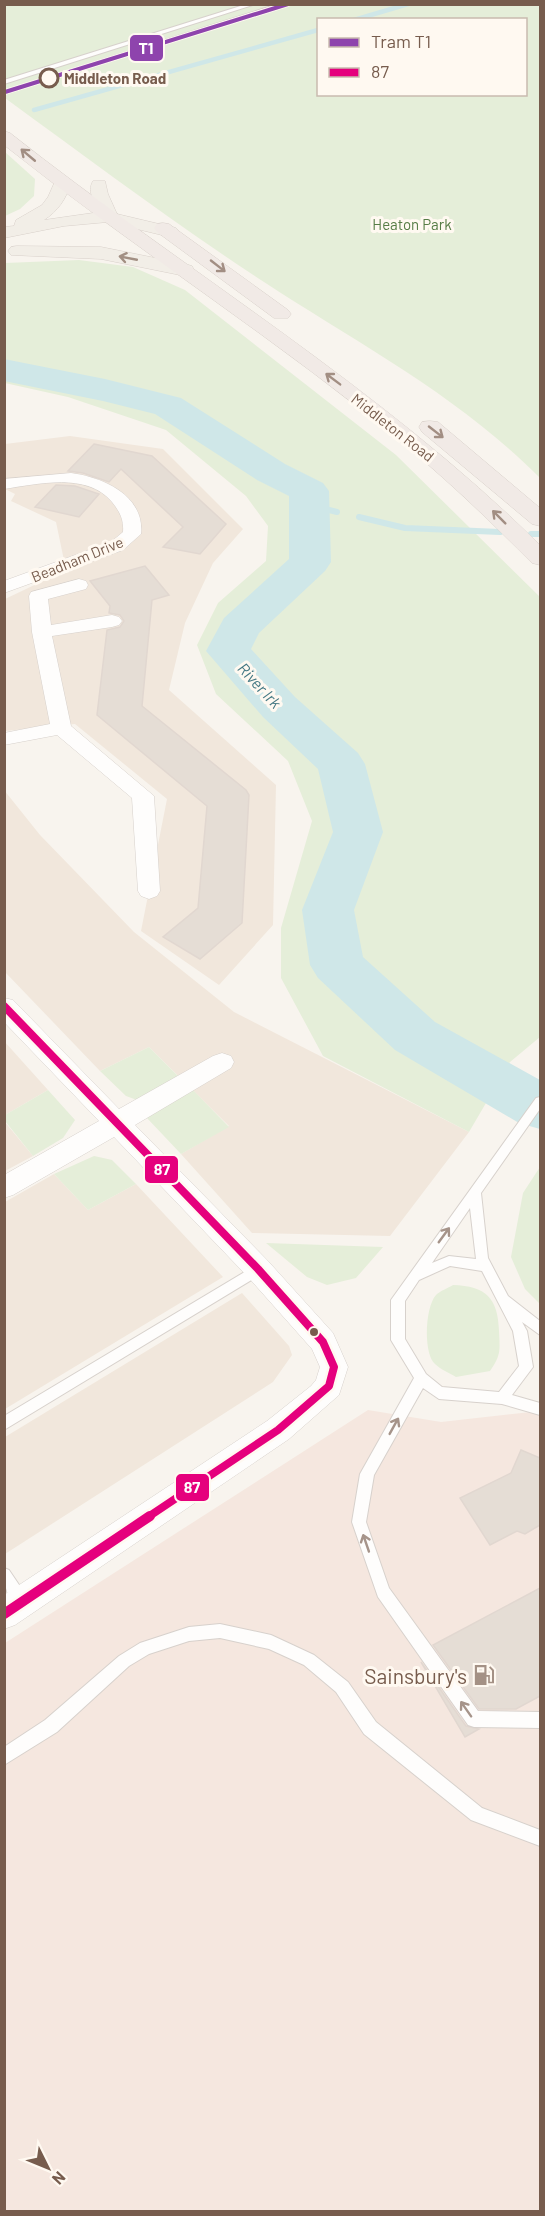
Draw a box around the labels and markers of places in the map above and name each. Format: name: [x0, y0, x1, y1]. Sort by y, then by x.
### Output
marker: Middleton Road: [39, 68, 59, 88]
place label: Middleton Road: [64, 69, 166, 87]
unlabelled marker: [308, 1326, 320, 1338]
place label: Sainsbury's: [364, 1663, 467, 1688]
fuel station icon: Sainsbury's: [472, 1663, 496, 1687]

